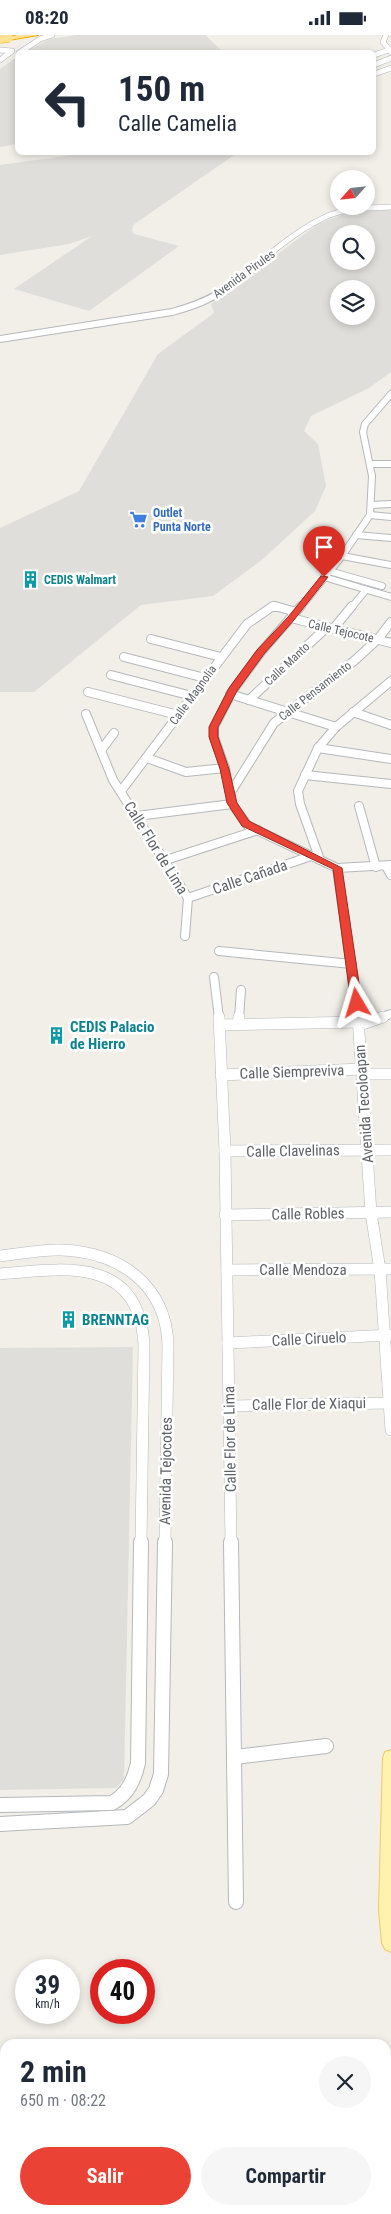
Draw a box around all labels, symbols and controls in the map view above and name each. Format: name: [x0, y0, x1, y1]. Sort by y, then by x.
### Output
text: 08:20: [25, 6, 69, 29]
text: 150 m: [118, 69, 205, 110]
icon: left: [35, 70, 100, 135]
text: Calle Camelia: [118, 111, 237, 136]
north arrow: [330, 170, 375, 215]
map controls: [330, 170, 375, 325]
button: search: [330, 225, 375, 270]
street label: Avenida Pirules: [210, 247, 278, 301]
button: layers: [330, 280, 375, 325]
place label: Outlet Punta Norte: [153, 506, 211, 534]
supermarket icon: Outlet Punta Norte: [129, 510, 149, 530]
pin: [303, 526, 345, 577]
icon: arrive: [310, 533, 338, 561]
building icon: CEDIS Walmart: [20, 570, 40, 590]
place label: CEDIS Walmart: [44, 573, 116, 587]
street label: Calle Tejocote: [307, 617, 376, 645]
street label: Calle Manto: [262, 640, 312, 688]
street label: Calle Pensamiento: [276, 658, 354, 724]
street label: Calle Magnolia: [167, 662, 219, 728]
street label: Calle Flor de Lima: [120, 798, 192, 898]
street label: Calle Cañada: [210, 856, 290, 898]
position arrow: [330, 976, 382, 1028]
place label: CEDIS Palacio de Hierro: [70, 1018, 155, 1053]
building icon: CEDIS Palacio de Hierro: [46, 1026, 66, 1046]
street label: Avenida Tecoloapan: [351, 1044, 377, 1164]
street label: Calle Siempreviva: [239, 1061, 345, 1083]
street label: Calle Clavelinas: [246, 1141, 340, 1161]
street label: Calle Robles: [271, 1204, 345, 1224]
street label: Calle Mendoza: [259, 1261, 347, 1279]
building icon: BRENNTAG: [58, 1310, 78, 1330]
place label: BRENNTAG: [82, 1311, 149, 1329]
street label: Calle Ciruelo: [271, 1328, 347, 1350]
street label: Calle Flor de Lima: [220, 1386, 240, 1492]
street label: Calle Flor de Xiaqui: [252, 1394, 366, 1414]
street label: Avenida Tejocotes: [156, 1417, 176, 1525]
speed limit sign: 40: [90, 1959, 155, 2024]
text: 39: [35, 1971, 60, 2000]
text: km/h: [35, 1997, 60, 2011]
text: 2 min: [20, 2054, 87, 2089]
button: close: [319, 2056, 371, 2108]
text: 650 m · 08:22: [20, 2091, 106, 2110]
button: Salir: [20, 2147, 191, 2205]
button: Compartir: [201, 2147, 371, 2205]

